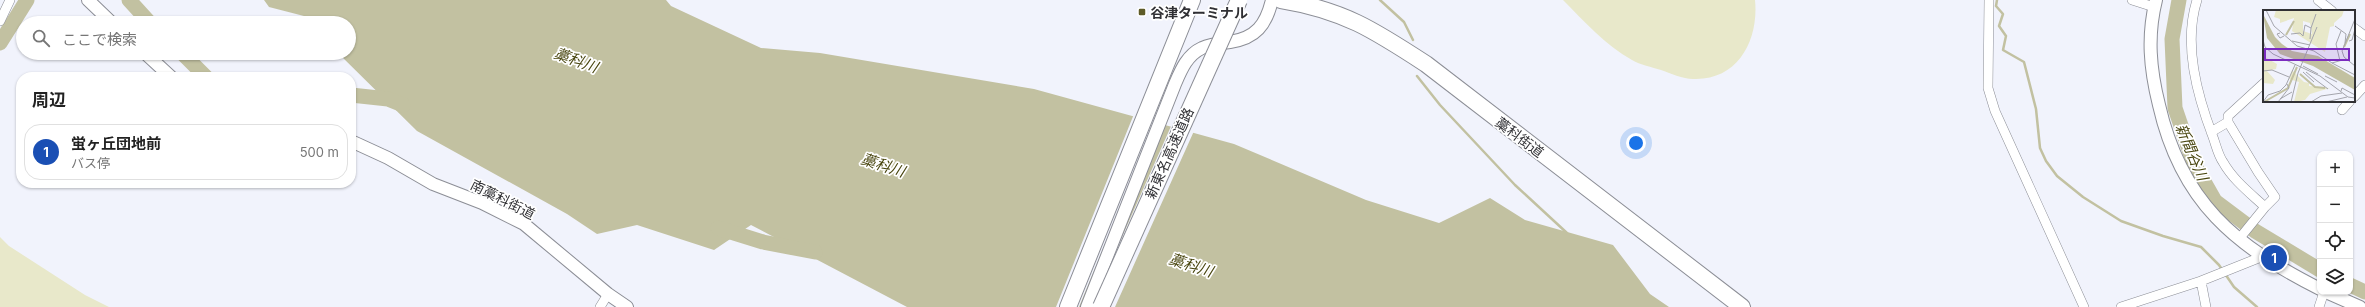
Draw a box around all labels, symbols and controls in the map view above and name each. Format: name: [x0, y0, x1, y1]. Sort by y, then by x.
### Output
place label: 谷津ターミナル: [1150, 4, 1248, 21]
marker: 谷津ターミナル: [1137, 7, 1147, 17]
inset map: [2263, 10, 2355, 102]
search box: [16, 16, 356, 60]
icon: search: [30, 27, 52, 49]
text: ここで検索: [62, 30, 137, 49]
water label: 藁科川: [552, 43, 602, 77]
text: 周辺: [32, 90, 66, 110]
street label: 新東名高速道路: [1141, 105, 1197, 201]
street label: 藁科街道: [1493, 113, 1547, 161]
water label: 新間谷川: [2172, 121, 2213, 185]
your location: [1626, 133, 1646, 153]
text: 蛍ヶ丘団地前: [71, 134, 161, 153]
text: 1: [43, 144, 49, 160]
text: 500 m: [300, 144, 339, 160]
water label: 藁科川: [859, 149, 909, 182]
map controls: [2317, 151, 2353, 295]
button: +: [2317, 151, 2353, 187]
text: バス停: [71, 155, 110, 171]
street label: 南藁科街道: [468, 176, 538, 222]
button: −: [2317, 187, 2353, 223]
button: locate: [2317, 223, 2353, 259]
pin: 1: [2261, 243, 2287, 273]
water label: 藁科川: [1167, 249, 1217, 282]
button: layers: [2317, 259, 2353, 295]

